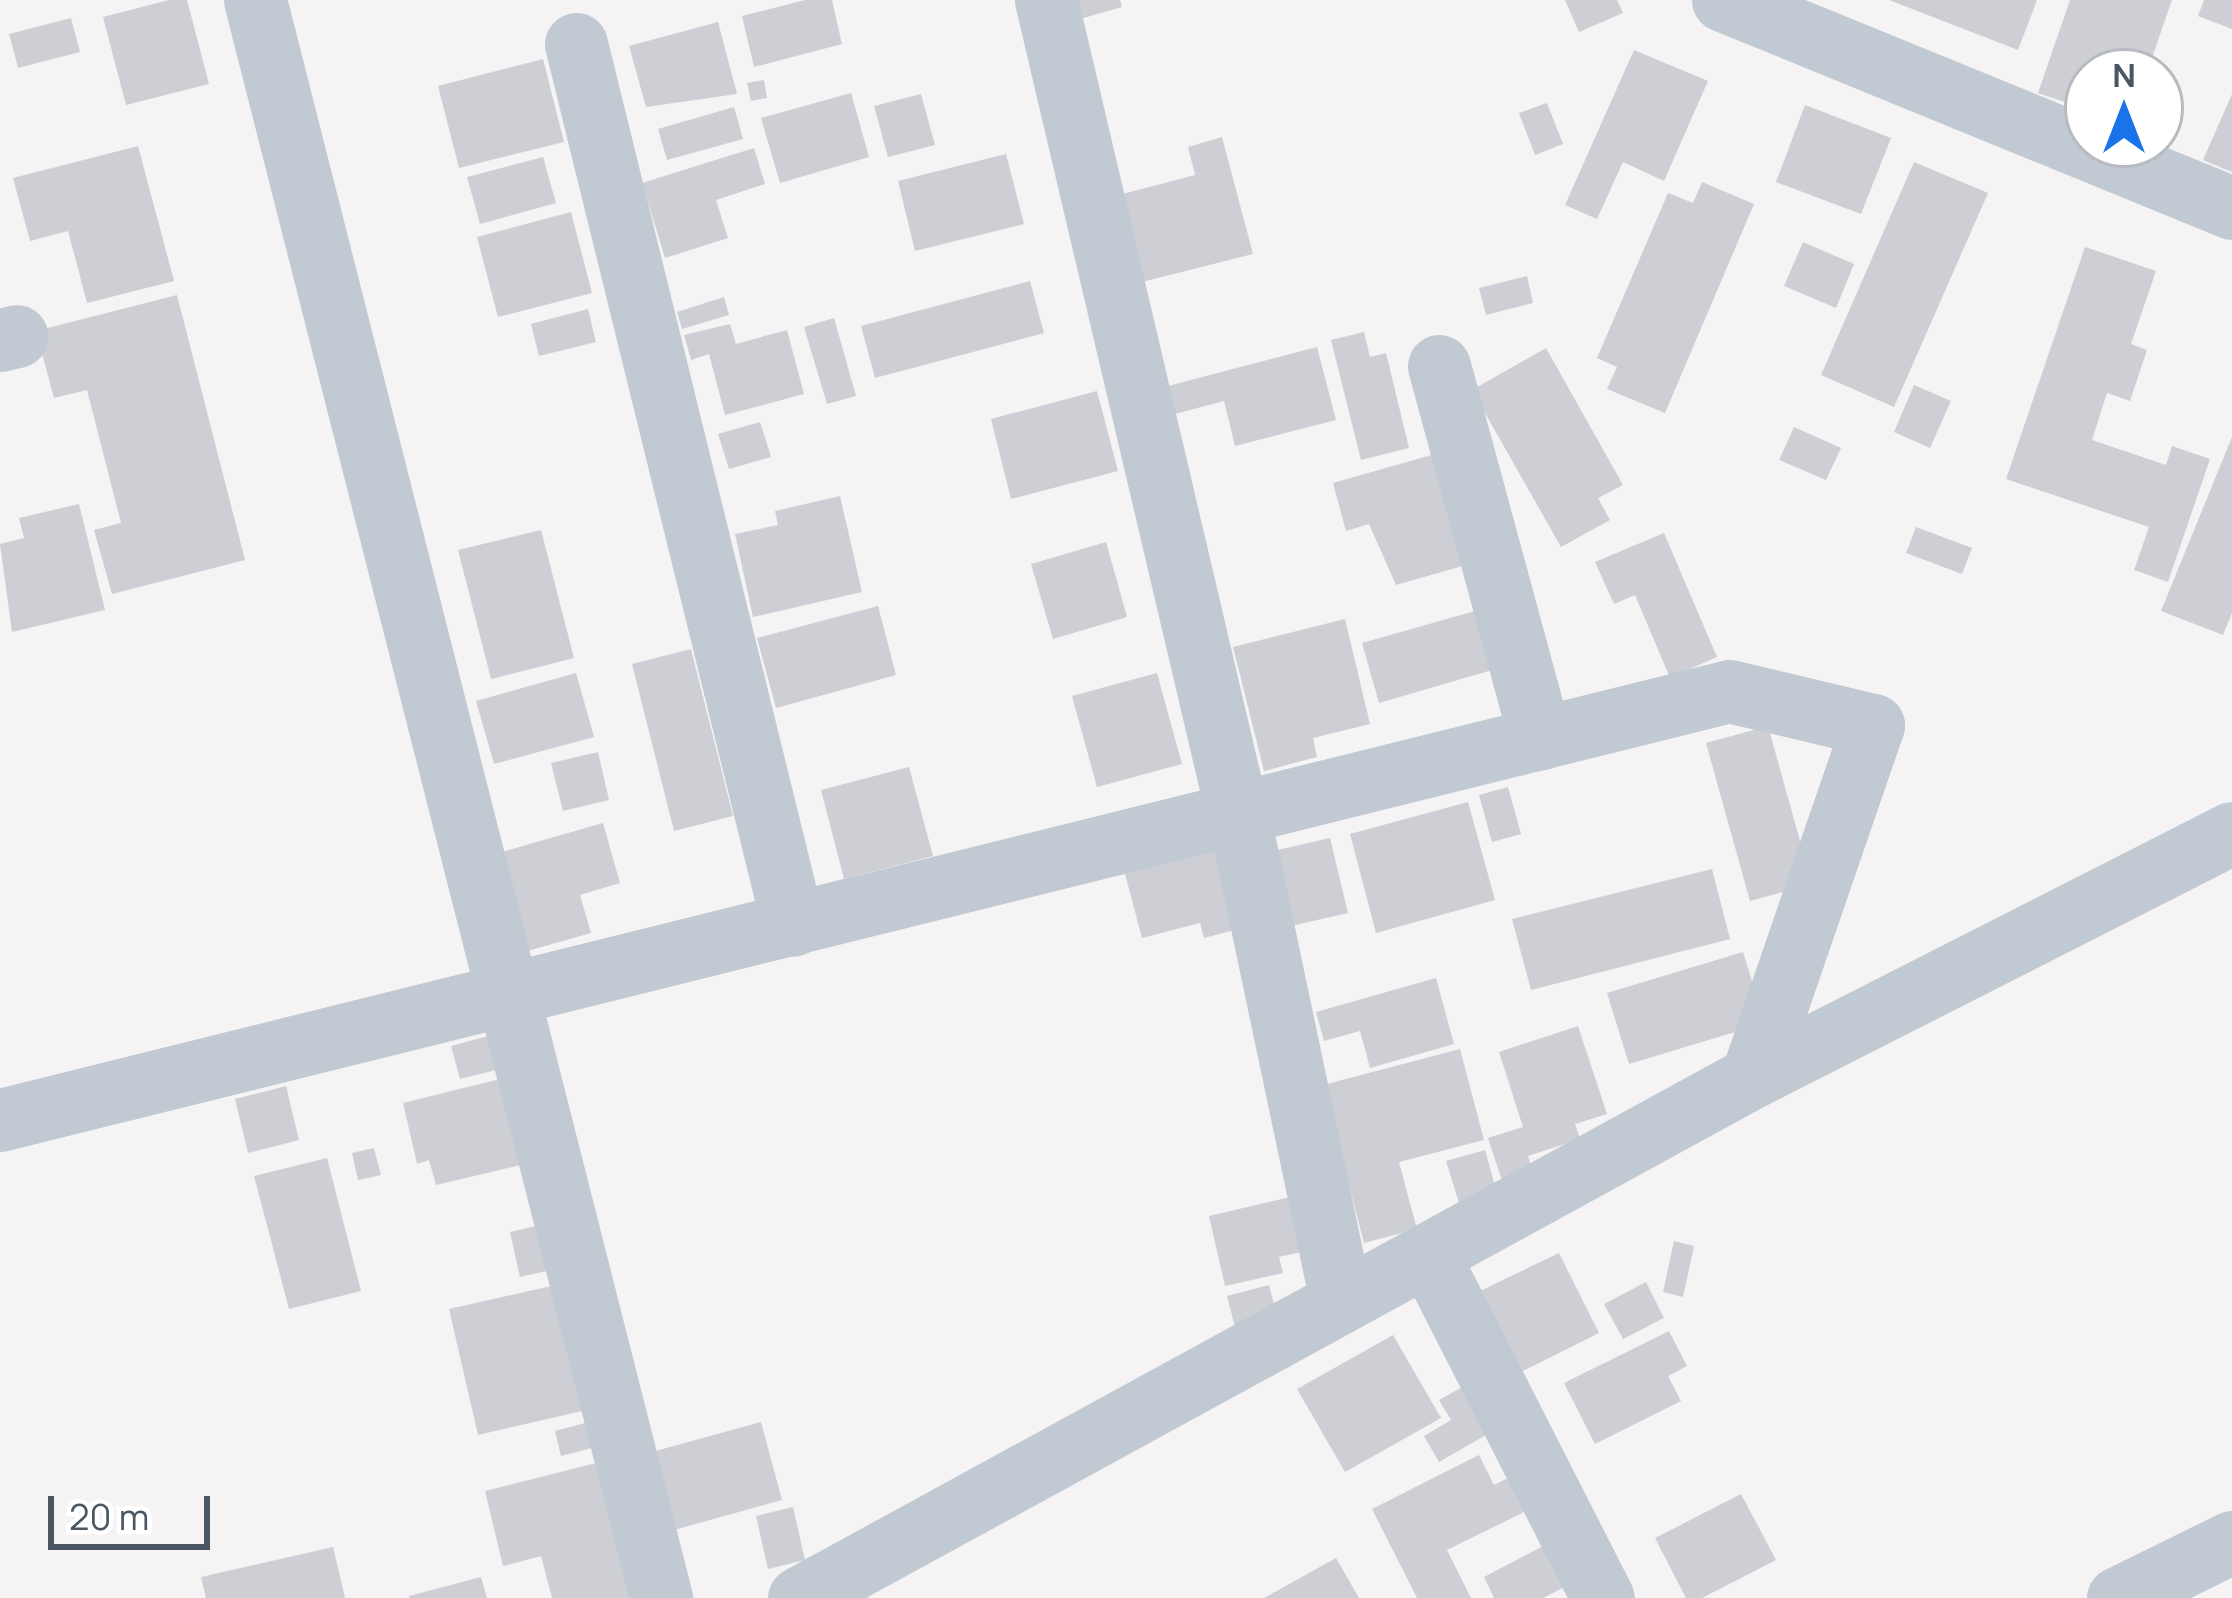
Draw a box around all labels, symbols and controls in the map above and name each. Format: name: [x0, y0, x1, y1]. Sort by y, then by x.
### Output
north arrow: [2064, 48, 2184, 168]
text: N: [2112, 52, 2136, 97]
scale bar: [54, 1472, 216, 1546]
text: 20 m: [69, 1492, 149, 1541]

